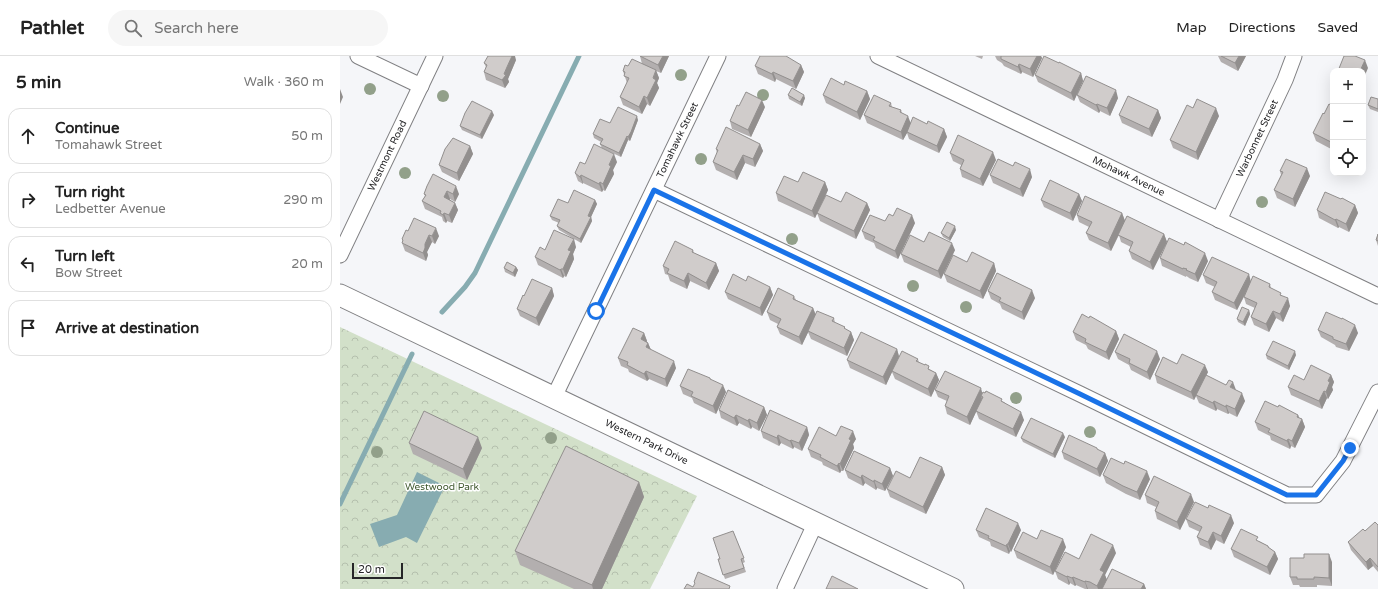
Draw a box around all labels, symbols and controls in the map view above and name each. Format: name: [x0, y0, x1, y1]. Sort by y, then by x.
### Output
search box: [108, 10, 388, 46]
text: Pathlet: [20, 17, 84, 39]
icon: search: [122, 17, 144, 39]
text: Search here: [154, 19, 239, 37]
text: Map: [1176, 19, 1207, 36]
text: Directions: [1229, 19, 1296, 36]
text: Saved: [1318, 19, 1358, 36]
map controls: [1330, 68, 1366, 176]
button: +: [1330, 68, 1366, 104]
text: 5 min: [16, 72, 61, 93]
text: Walk · 360 m: [244, 74, 324, 90]
street label: Warbonnet Street: [1234, 98, 1281, 179]
street label: Tomahawk Street: [654, 100, 701, 180]
button: −: [1330, 104, 1366, 140]
street label: Westmont Road: [365, 118, 409, 193]
text: Continue: [55, 119, 119, 137]
icon: ahead: [17, 125, 39, 147]
text: 50 m: [291, 128, 323, 144]
text: Tomahawk Street: [55, 137, 162, 153]
button: locate: [1330, 140, 1366, 176]
street label: Mohawk Avenue: [1090, 154, 1167, 199]
text: Turn right: [55, 183, 125, 201]
icon: right: [17, 189, 39, 211]
text: 290 m: [283, 192, 323, 208]
text: Ledbetter Avenue: [55, 201, 166, 217]
text: Turn left: [55, 247, 115, 265]
icon: left: [17, 253, 39, 275]
text: 20 m: [291, 256, 323, 272]
text: Bow Street: [55, 265, 123, 281]
route start: [587, 302, 605, 320]
icon: arrive: [17, 317, 39, 339]
text: Arrive at destination: [55, 319, 199, 337]
street label: Western Park Drive: [603, 417, 690, 467]
route end: [1341, 439, 1359, 457]
park label: Westwood Park: [405, 481, 480, 493]
scale bar: [352, 561, 403, 580]
text: 20 m: [358, 563, 385, 576]

